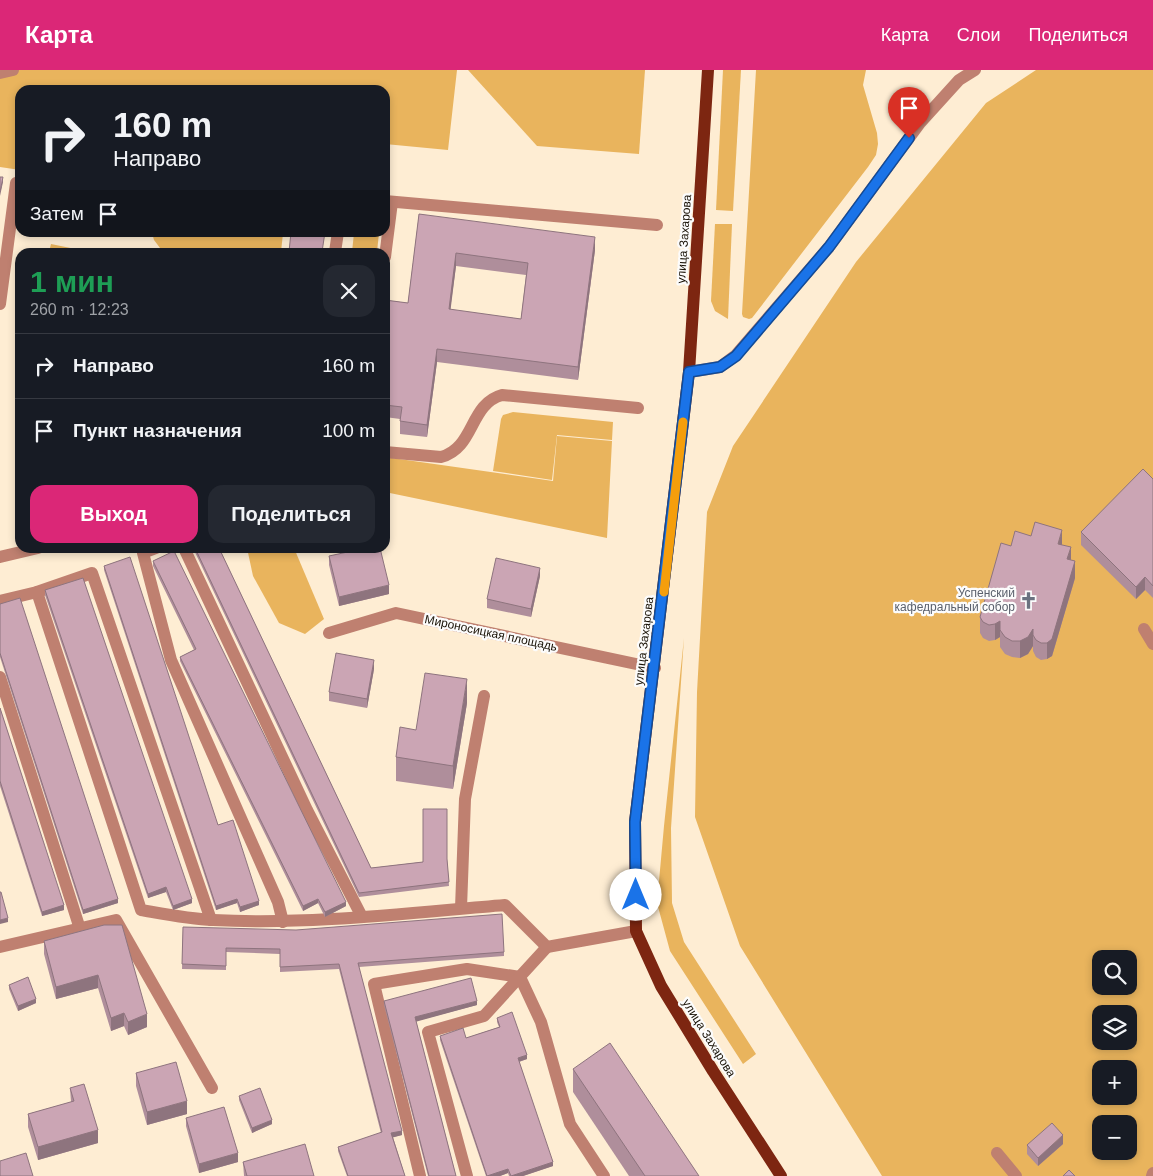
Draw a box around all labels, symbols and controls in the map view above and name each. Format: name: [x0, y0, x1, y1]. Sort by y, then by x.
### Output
text: Карта: [25, 21, 93, 48]
text: Карта: [881, 25, 929, 45]
text: Слои: [957, 25, 1001, 45]
text: Поделиться: [1029, 25, 1128, 45]
pin: [888, 87, 930, 138]
icon: arrive: [895, 94, 923, 122]
icon: right: [30, 105, 95, 170]
text: 160 m: [113, 105, 212, 144]
text: Направо: [113, 146, 201, 171]
street label: улица Захарова: [674, 194, 694, 284]
icon: arrive: [94, 200, 122, 228]
text: Затем: [30, 203, 84, 224]
text: 1 мин: [30, 265, 114, 298]
button: close: [323, 265, 375, 317]
text: 260 m · 12:23: [30, 301, 129, 318]
icon: right: [30, 352, 58, 380]
text: Направо: [73, 355, 154, 376]
text: 160 m: [322, 355, 375, 376]
icon: arrive: [30, 417, 58, 445]
text: Пункт назначения: [73, 420, 242, 441]
text: 100 m: [322, 420, 375, 441]
button: Выход: [30, 485, 198, 543]
button: Поделиться: [208, 485, 375, 543]
place label: Успенский кафедральный собор: [895, 586, 1015, 614]
church icon: Успенский кафедральный собор: [1019, 590, 1039, 610]
street label: улица Захарова: [632, 596, 656, 686]
street label: Мироносицкая площадь: [423, 612, 559, 654]
position arrow: [609, 868, 661, 920]
map controls: [1092, 950, 1137, 1160]
button: search: [1092, 950, 1137, 995]
street label: улица Захарова: [679, 997, 739, 1080]
button: layers: [1092, 1005, 1137, 1050]
button: +: [1092, 1060, 1137, 1105]
button: −: [1092, 1115, 1137, 1160]

